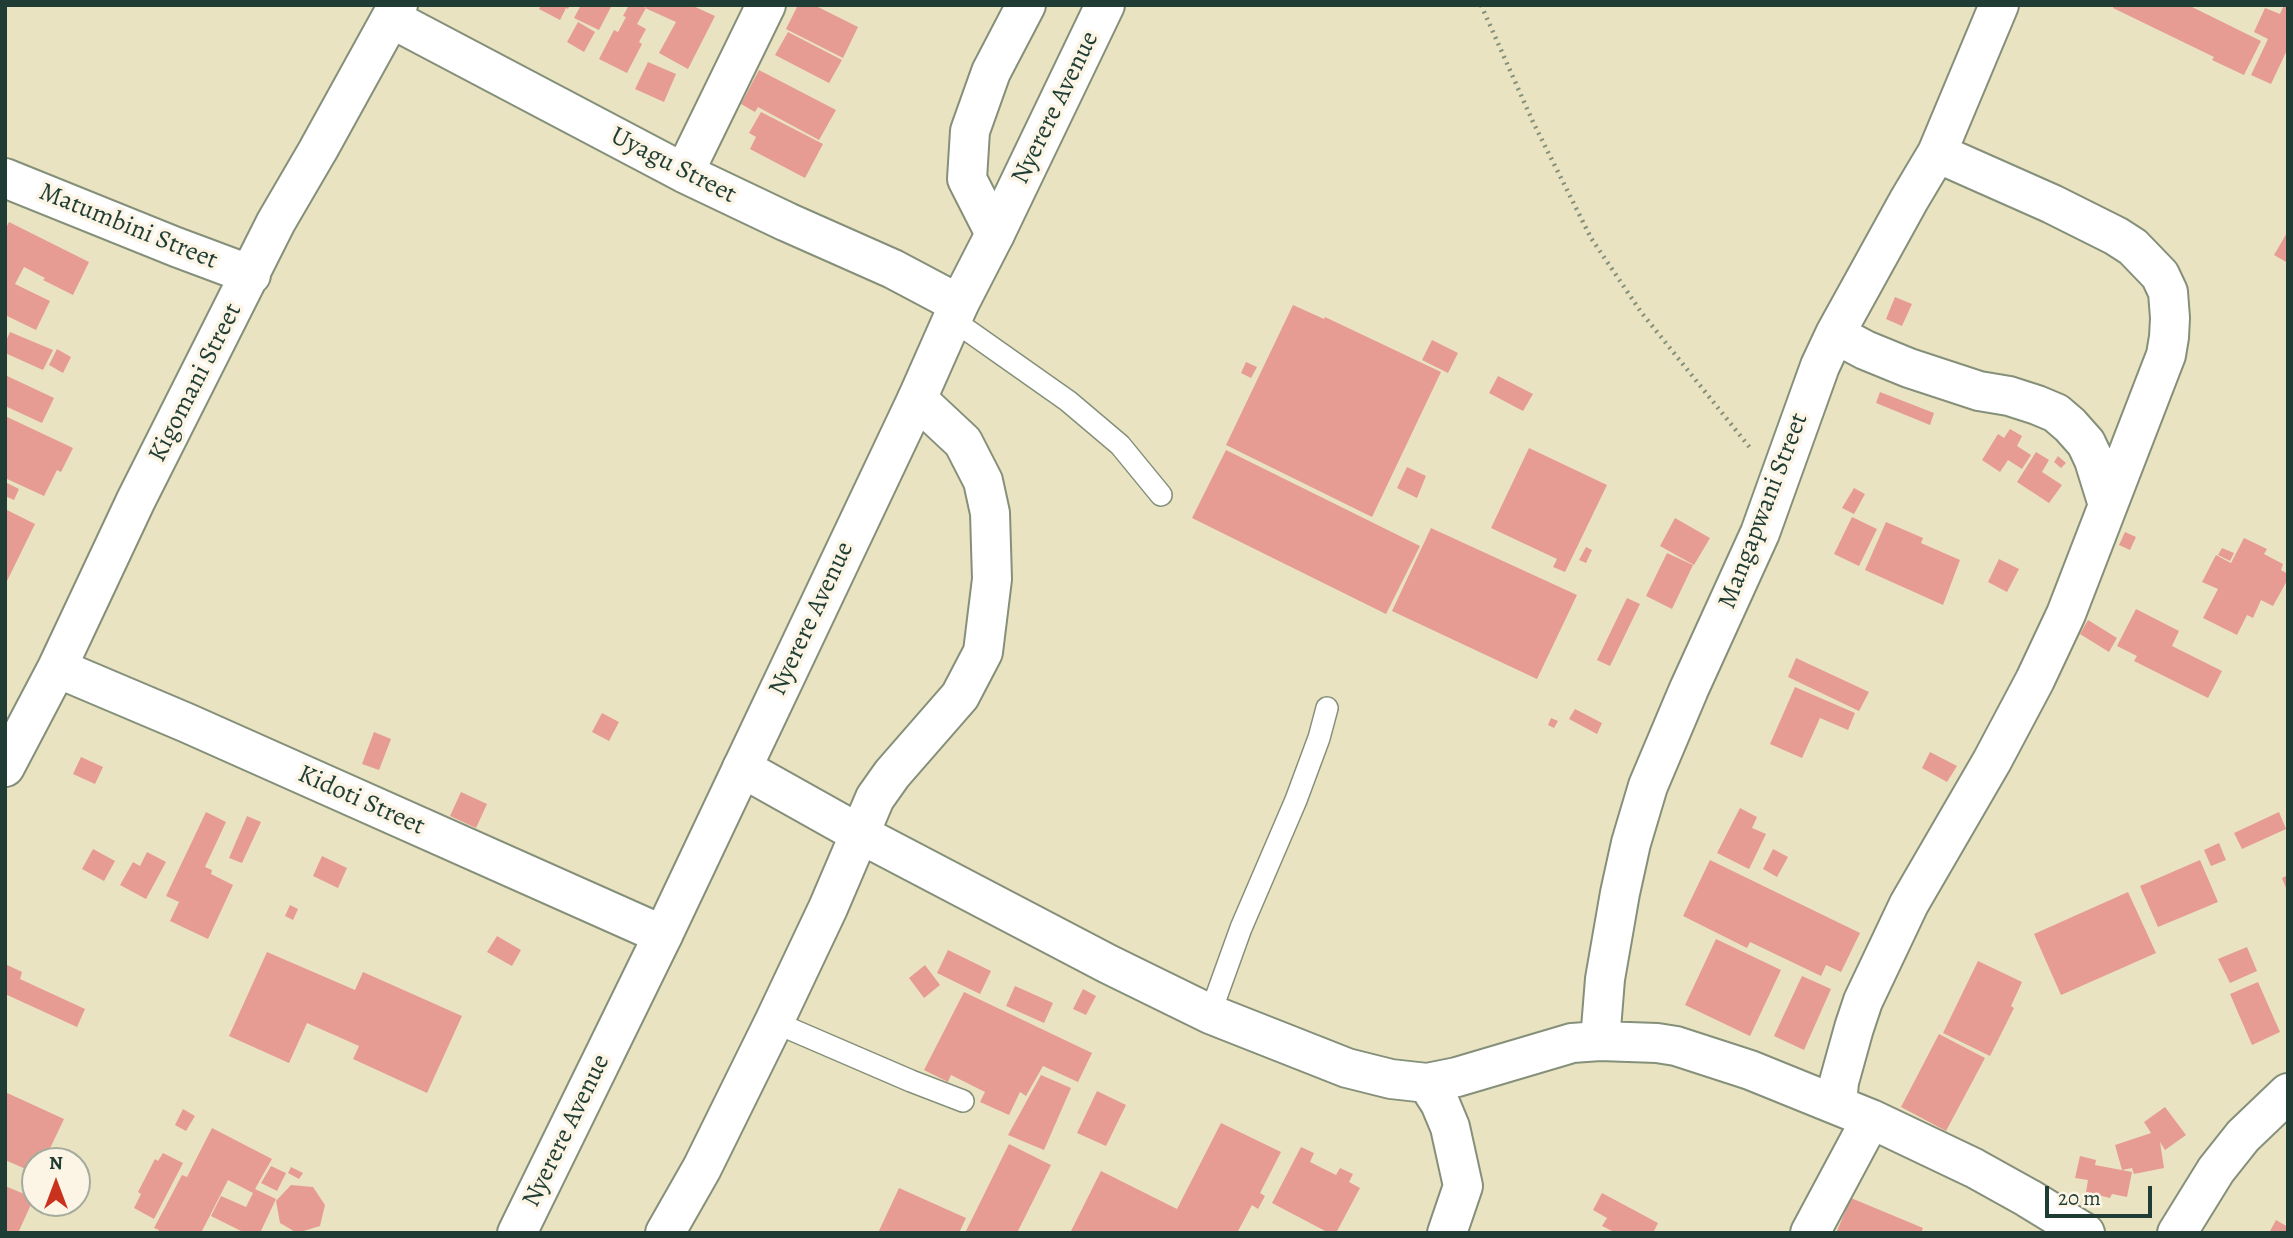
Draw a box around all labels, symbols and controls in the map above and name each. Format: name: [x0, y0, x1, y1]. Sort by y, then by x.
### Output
street label: Nyerere Avenue: [1006, 27, 1106, 189]
street label: Uyagu Street: [605, 121, 741, 211]
street label: Matumbini Street: [34, 177, 222, 277]
street label: Kigomani Street: [143, 298, 249, 468]
street label: Mangapwani Street: [1712, 409, 1816, 613]
street label: Nyerere Avenue: [763, 537, 861, 701]
street label: Kidoti Street: [293, 759, 429, 843]
street label: Nyerere Avenue: [517, 1050, 617, 1212]
north arrow: [21, 1147, 91, 1217]
text: N: [49, 1150, 63, 1176]
scale bar: [2048, 1172, 2155, 1216]
text: 20 m: [2058, 1184, 2101, 1212]

